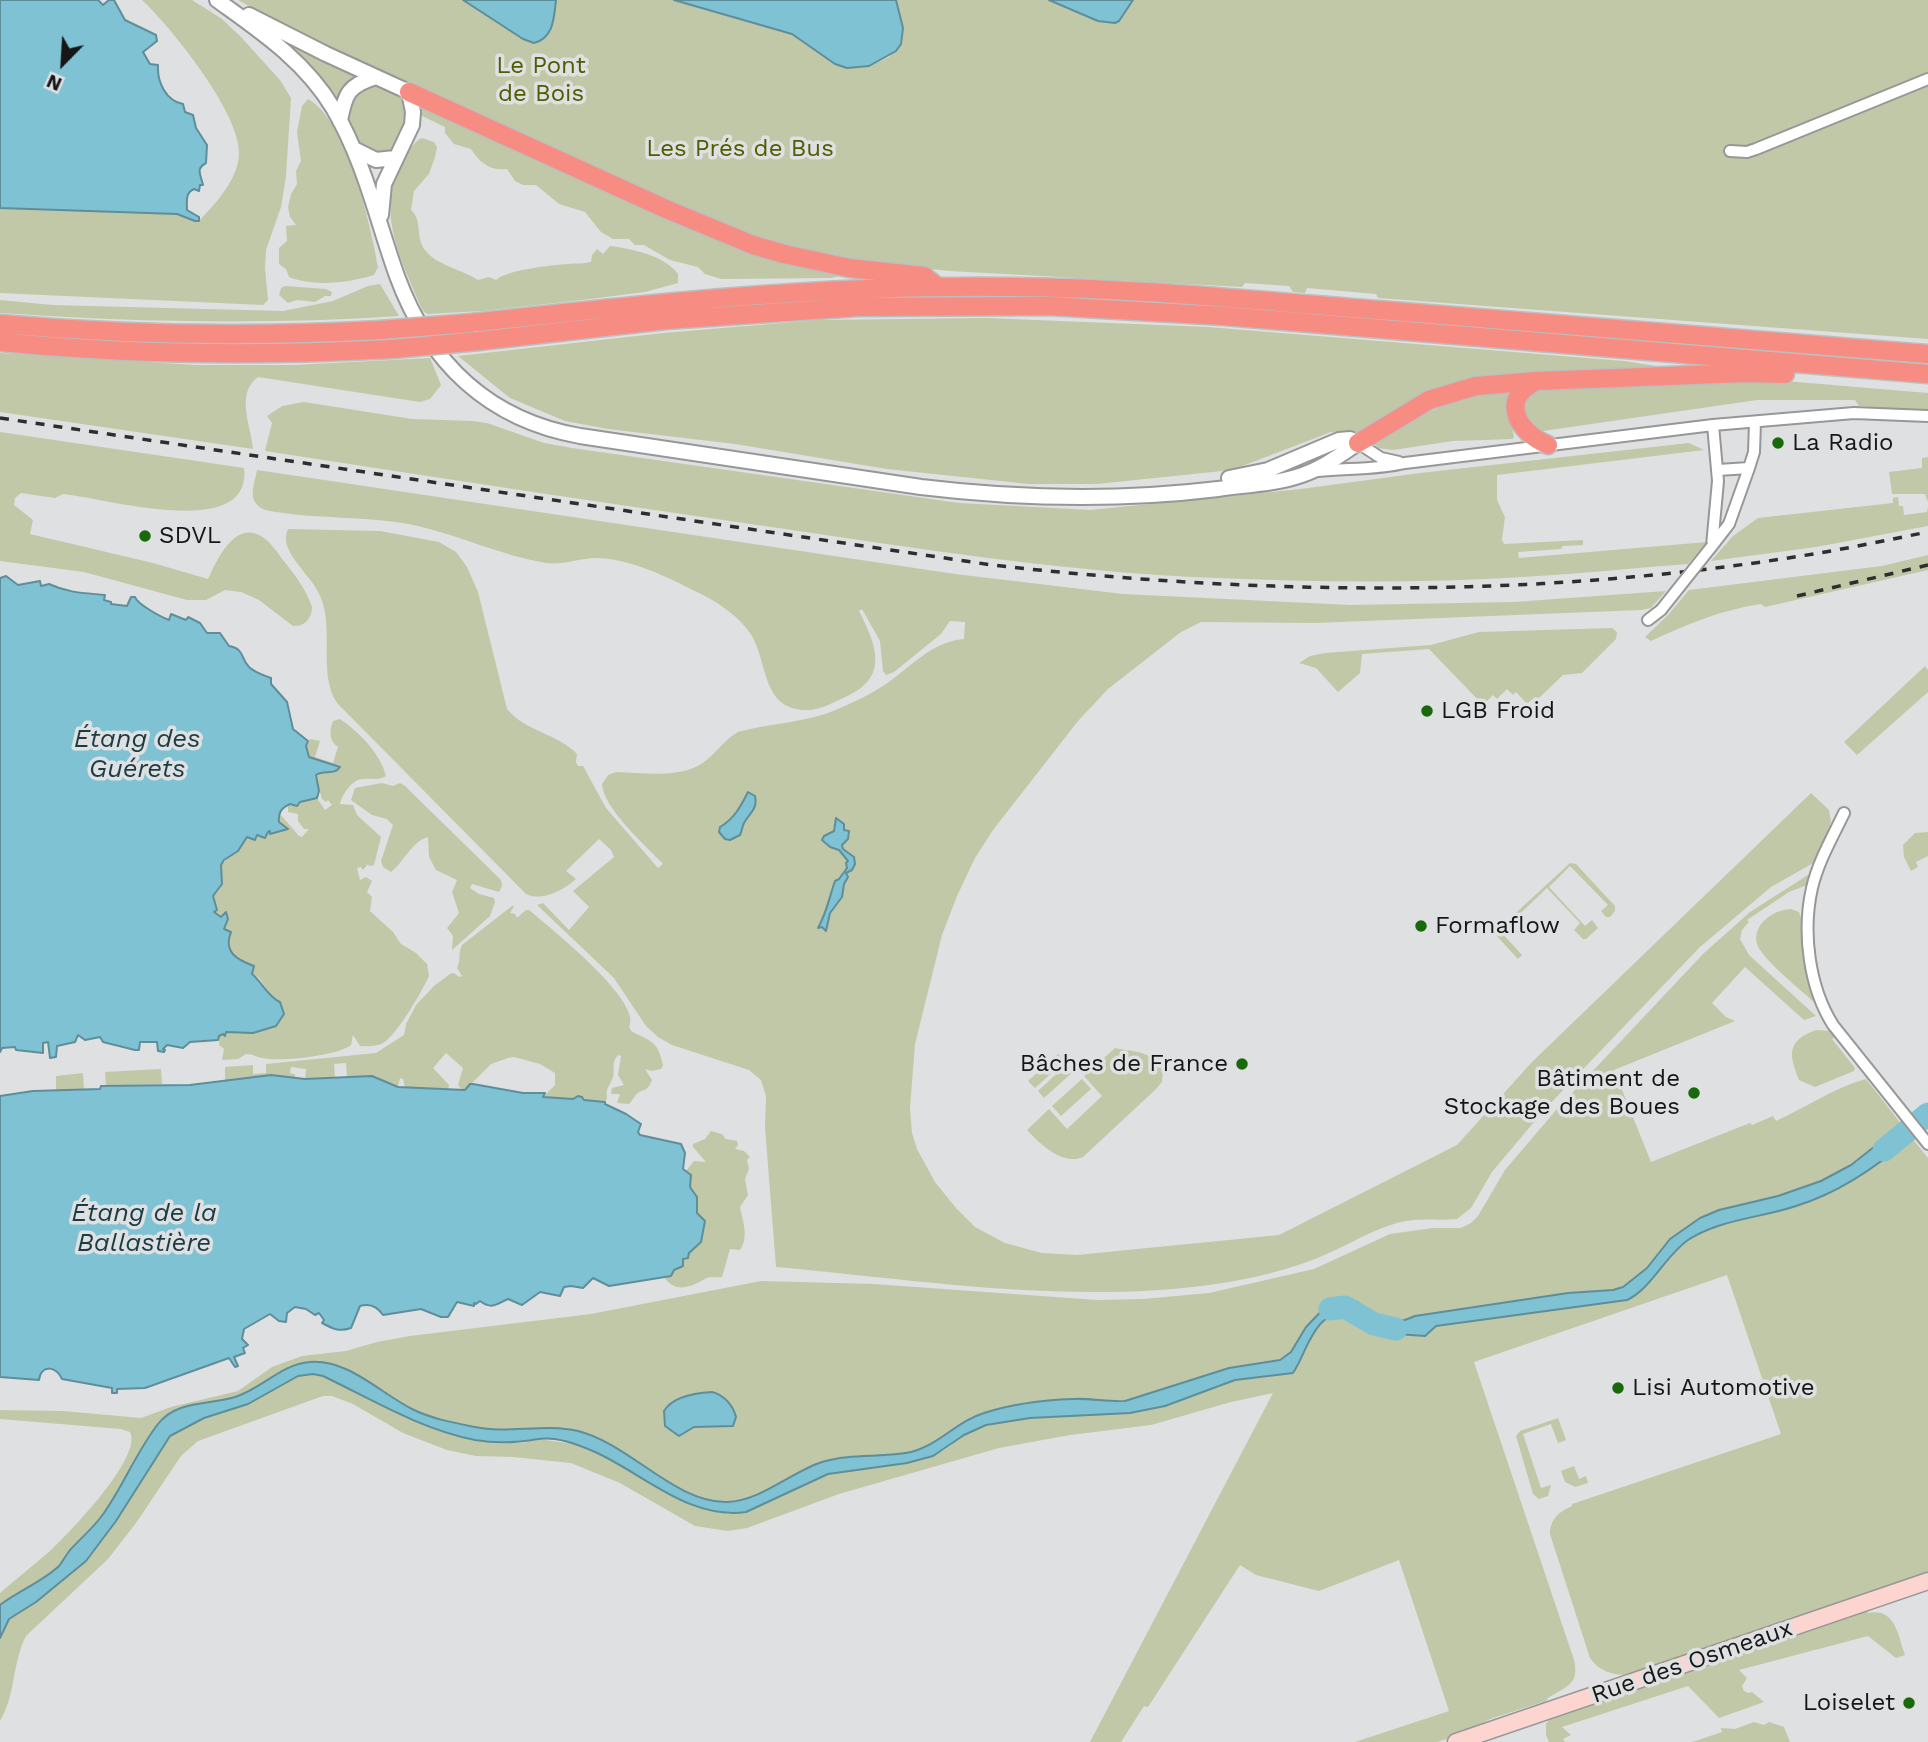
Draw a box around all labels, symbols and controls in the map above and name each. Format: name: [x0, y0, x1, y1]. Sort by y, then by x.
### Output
north arrow: [28, 28, 98, 98]
park label: Le Pont de Bois: [496, 52, 586, 108]
text: N: [43, 69, 65, 96]
park label: Les Prés de Bus: [646, 135, 834, 163]
place label: La Radio: [1792, 429, 1893, 457]
marker: La Radio: [1770, 435, 1786, 451]
place label: SDVL: [159, 522, 221, 550]
marker: SDVL: [137, 528, 153, 544]
place label: LGB Froid: [1441, 697, 1555, 725]
marker: LGB Froid: [1419, 703, 1435, 719]
water label: Étang des Guérets: [74, 723, 200, 784]
place label: Formaflow: [1435, 912, 1560, 940]
marker: Formaflow: [1413, 918, 1429, 934]
place label: Bâches de France: [1020, 1050, 1228, 1078]
marker: Bâches de France: [1234, 1056, 1250, 1072]
place label: Bâtiment de Stockage des Boues: [1444, 1065, 1680, 1121]
marker: Bâtiment de Stockage des Boues: [1686, 1085, 1702, 1101]
water label: Étang de la Ballastière: [71, 1197, 217, 1258]
place label: Lisi Automotive: [1632, 1374, 1815, 1402]
marker: Lisi Automotive: [1610, 1380, 1626, 1396]
street label: Rue des Osmeaux: [1588, 1614, 1796, 1710]
place label: Loiselet: [1803, 1689, 1895, 1717]
marker: Loiselet: [1901, 1695, 1917, 1711]

